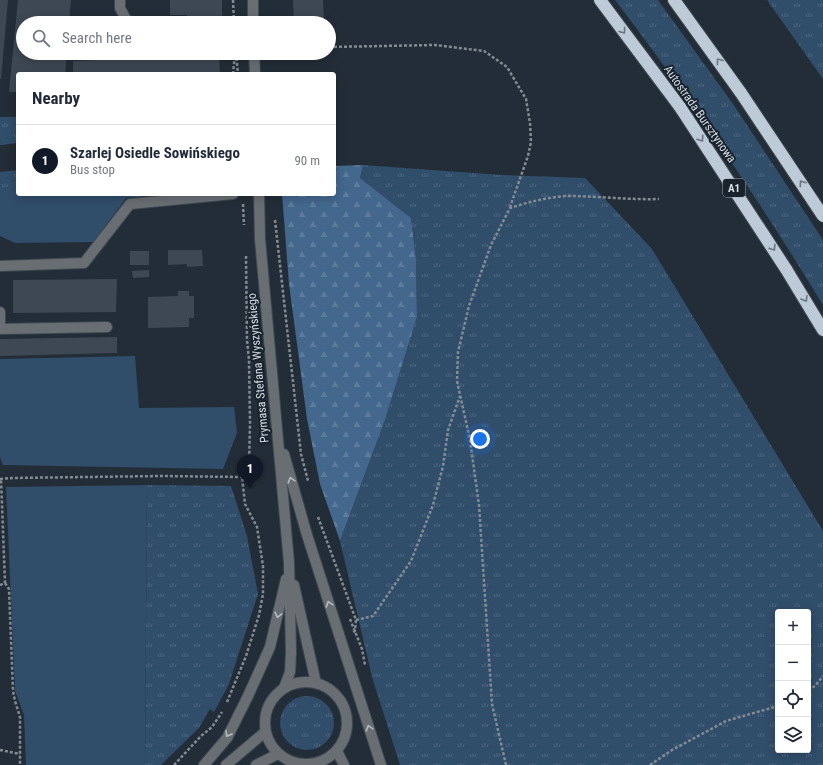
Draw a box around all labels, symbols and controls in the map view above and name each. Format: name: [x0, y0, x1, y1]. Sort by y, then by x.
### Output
search box: [16, 16, 336, 60]
icon: search: [30, 27, 52, 49]
one-way arrow: [618, 27, 625, 34]
text: Search here: [62, 29, 132, 47]
one-way arrow: [716, 58, 723, 65]
street label: Autostrada Bursztynowa: [661, 63, 739, 165]
text: Nearby: [32, 88, 80, 108]
one-way arrow: [696, 135, 704, 142]
text: Szarlej Osiedle Sowińskiego: [70, 144, 240, 162]
text: 1: [42, 153, 48, 168]
text: 90 m: [294, 153, 320, 168]
text: Bus stop: [70, 162, 115, 177]
road number: A1: [723, 179, 745, 197]
one-way arrow: [799, 180, 807, 187]
one-way arrow: [768, 244, 775, 251]
street label: Prymasa Stefana Wyszyńskiego: [244, 293, 272, 443]
one-way arrow: [800, 295, 807, 302]
your location: [470, 429, 490, 449]
pin: 1: [237, 455, 263, 488]
one-way arrow: [287, 477, 296, 484]
one-way arrow: [325, 601, 334, 608]
map controls: [775, 609, 811, 753]
button: +: [775, 609, 811, 645]
one-way arrow: [274, 612, 282, 618]
button: −: [775, 645, 811, 681]
button: locate: [775, 681, 811, 717]
button: layers: [775, 717, 811, 753]
one-way arrow: [365, 725, 373, 732]
one-way arrow: [226, 730, 233, 737]

